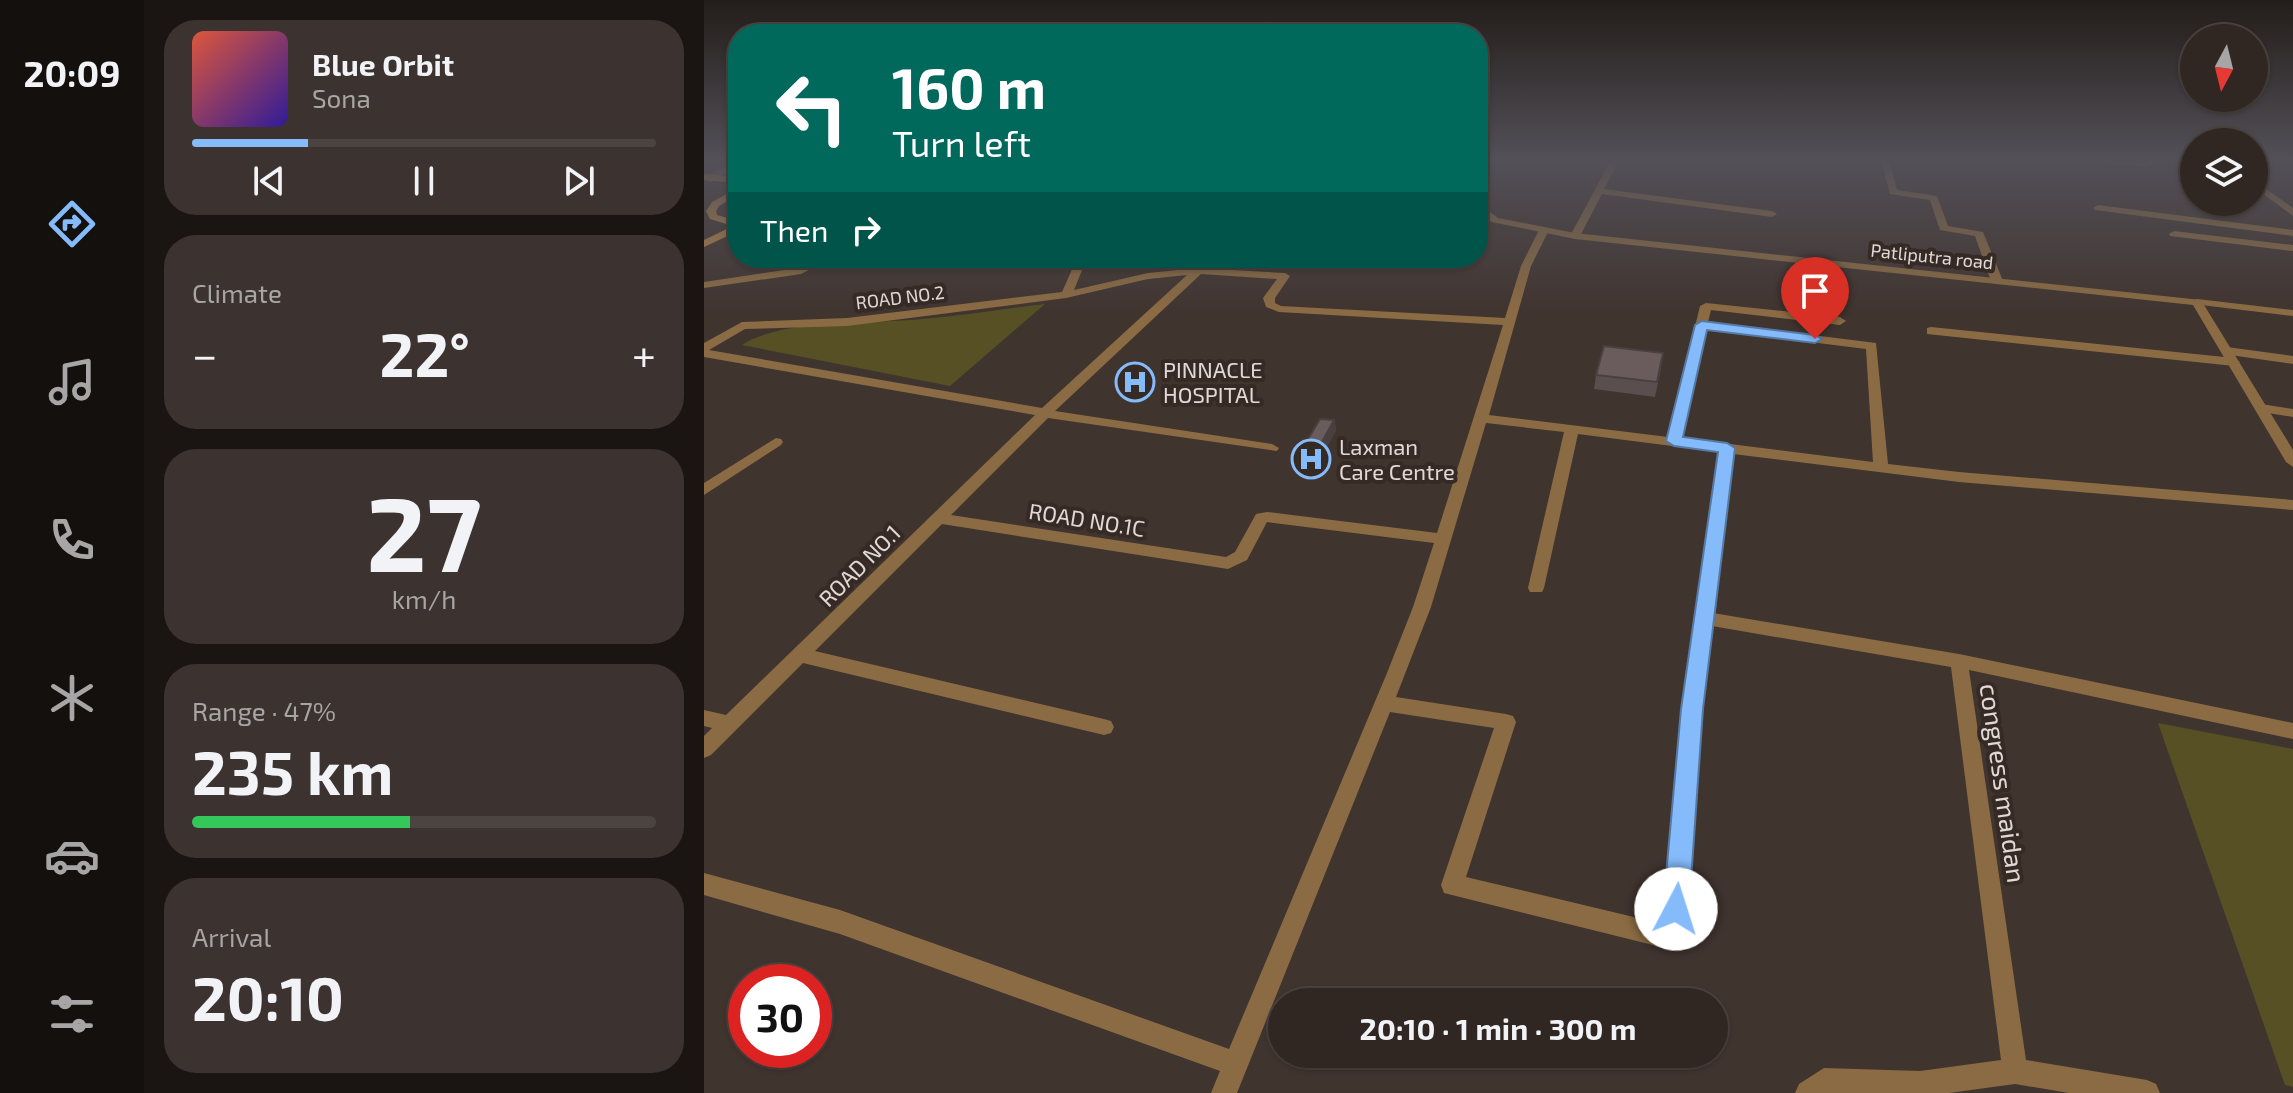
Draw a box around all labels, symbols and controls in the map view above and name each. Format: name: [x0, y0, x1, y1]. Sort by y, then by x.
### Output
north arrow: [2180, 24, 2268, 112]
map controls: [2180, 24, 2268, 216]
text: Blue Orbit: [312, 46, 454, 82]
text: 20:09: [24, 51, 120, 94]
text: 160 m: [892, 53, 1046, 120]
icon: left: [760, 56, 864, 160]
text: Sona: [312, 82, 371, 113]
text: Turn left: [892, 121, 1031, 164]
button: layers: [2180, 128, 2268, 216]
icon: previous: [247, 159, 291, 203]
icon: pause: [402, 159, 446, 203]
icon: next: [557, 159, 601, 203]
icon: directions: [44, 196, 100, 252]
icon: right: [844, 208, 888, 252]
text: Then: [760, 212, 828, 248]
street label: Patliputra road: [1870, 239, 1994, 273]
pin: [1781, 257, 1849, 339]
icon: arrive: [1793, 269, 1837, 313]
text: Climate: [192, 277, 282, 308]
street label: ROAD NO.2: [854, 281, 946, 313]
text: 22°: [380, 317, 470, 389]
text: −: [192, 327, 218, 380]
text: +: [632, 327, 656, 380]
icon: music: [44, 354, 100, 410]
place label: PINNACLE HOSPITAL: [1163, 356, 1263, 407]
hospital icon: PINNACLE HOSPITAL: [1114, 361, 1156, 403]
place label: Laxman Care Centre: [1339, 433, 1455, 484]
hospital icon: Laxman Care Centre: [1290, 438, 1332, 480]
text: 27: [366, 468, 482, 593]
street label: ROAD NO.1C: [1027, 497, 1147, 541]
icon: phone: [44, 512, 100, 568]
street label: ROAD NO.1: [813, 519, 905, 611]
text: km/h: [392, 583, 456, 614]
icon: climate: [44, 670, 100, 726]
street label: congress maidan: [1975, 681, 2033, 885]
text: Range · 47%: [192, 695, 336, 726]
text: 235 km: [192, 735, 393, 807]
icon: car: [44, 828, 100, 884]
position arrow: [1634, 867, 1718, 951]
text: Arrival: [192, 921, 271, 952]
text: 20:10: [192, 961, 344, 1033]
speed limit sign: 30: [728, 964, 832, 1068]
icon: filters: [44, 986, 100, 1042]
text: 20:10 · 1 min · 300 m: [1360, 1010, 1636, 1046]

